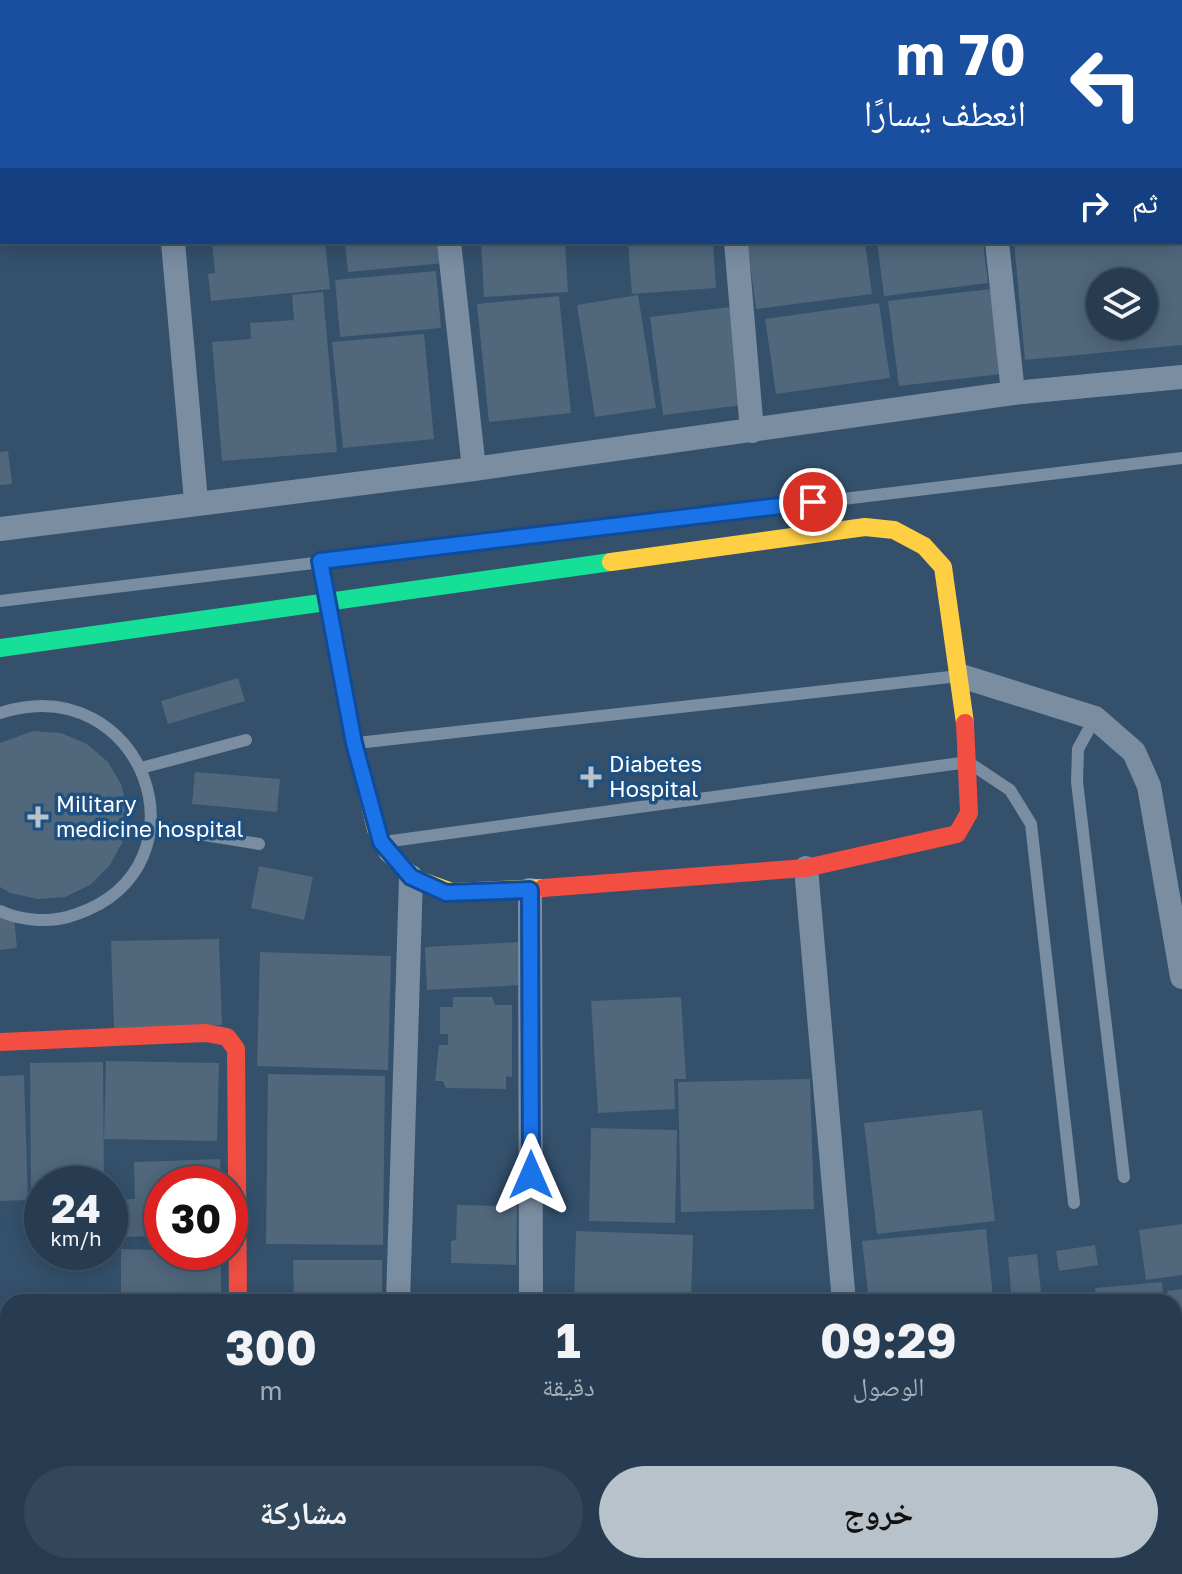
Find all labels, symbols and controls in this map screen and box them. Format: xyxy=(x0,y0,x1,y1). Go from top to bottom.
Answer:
text: 70 m xyxy=(896,20,1026,87)
icon: left xyxy=(1054,32,1158,136)
text: انعطف يسارًا xyxy=(864,91,1026,134)
icon: right xyxy=(1072,184,1116,228)
text: ثم xyxy=(1132,184,1158,220)
map controls xyxy=(1086,268,1158,340)
button: layers xyxy=(1086,268,1158,340)
pin xyxy=(779,468,847,536)
icon: arrive xyxy=(791,480,835,524)
place label: Diabetes Hospital xyxy=(609,750,702,802)
marker: Diabetes Hospital xyxy=(580,766,602,788)
place label: Military medicine hospital xyxy=(56,790,243,842)
marker: Military medicine hospital xyxy=(27,806,49,828)
position arrow xyxy=(489,1133,573,1217)
speed limit sign: 30 xyxy=(144,1166,248,1270)
text: 24 xyxy=(51,1184,101,1232)
text: km/h xyxy=(51,1226,101,1250)
text: 1 xyxy=(556,1311,581,1369)
text: 09:29 xyxy=(820,1311,957,1369)
text: 300 xyxy=(225,1318,317,1376)
text: دقيقة xyxy=(542,1371,595,1402)
text: الوصول xyxy=(852,1371,924,1402)
text: m xyxy=(260,1375,283,1406)
button: مشاركة xyxy=(24,1466,583,1558)
button: خروج xyxy=(599,1466,1158,1558)

